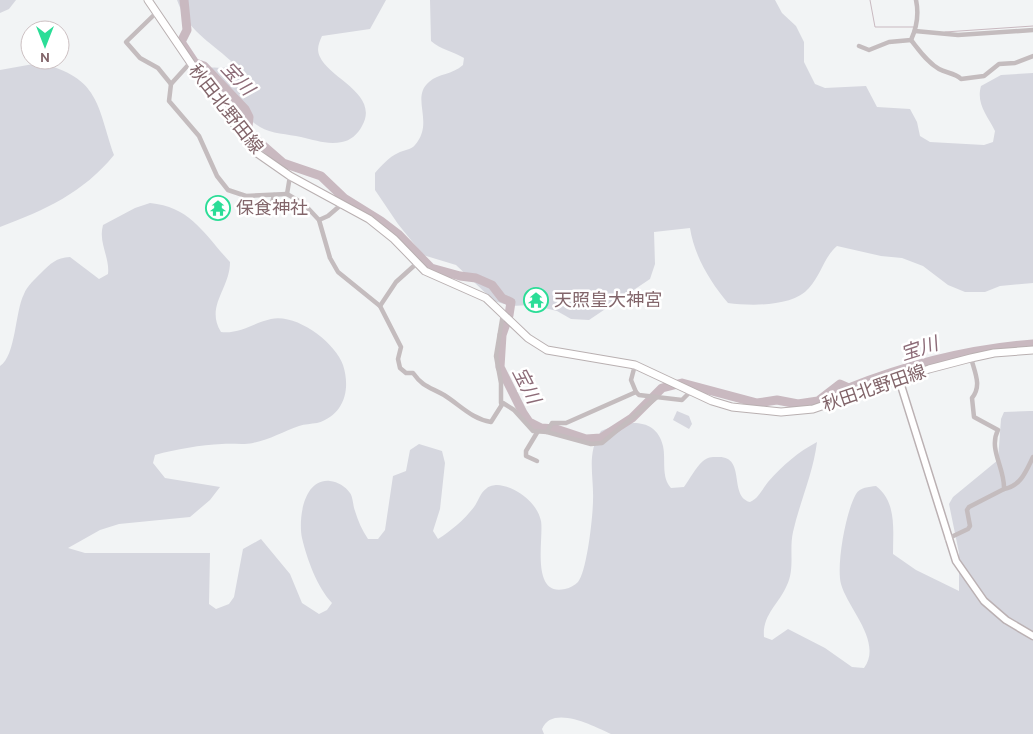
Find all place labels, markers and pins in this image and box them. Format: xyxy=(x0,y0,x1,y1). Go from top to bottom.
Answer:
temple icon: 保食神社 xyxy=(205,195,231,221)
place label: 保食神社 xyxy=(236,198,308,221)
temple icon: 天照皇大神宮 xyxy=(523,287,549,313)
place label: 天照皇大神宮 xyxy=(554,290,662,313)

